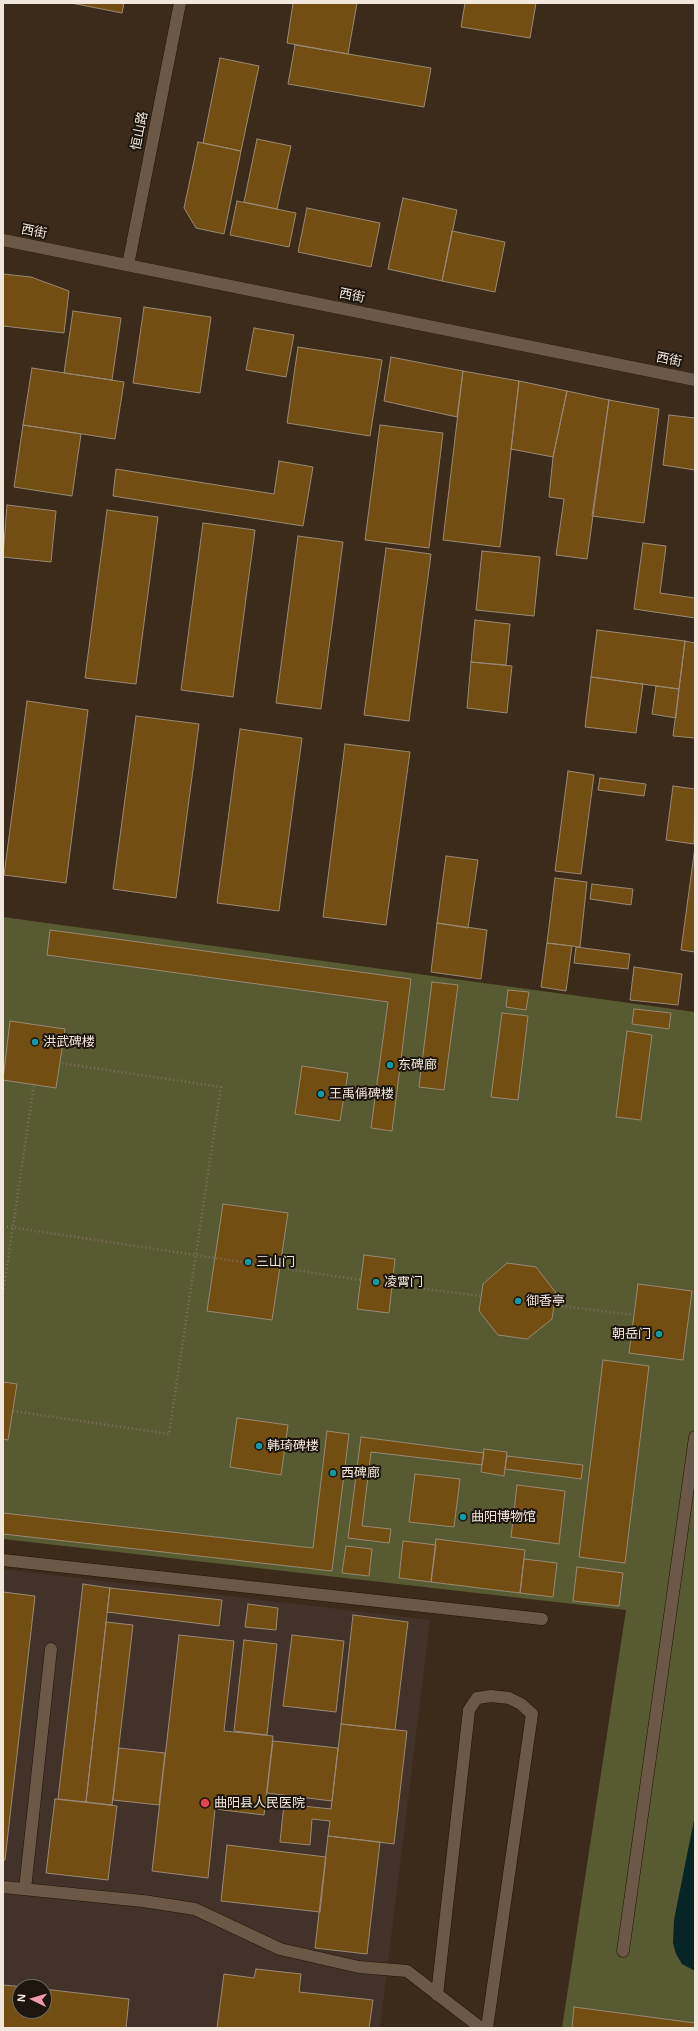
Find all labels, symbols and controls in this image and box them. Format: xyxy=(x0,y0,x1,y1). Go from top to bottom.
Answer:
street label: 恒山路 xyxy=(129,110,151,152)
street label: 西街 xyxy=(20,222,48,242)
street label: 西街 xyxy=(338,286,366,306)
street label: 西街 xyxy=(655,350,683,370)
place label: 洪武碑楼 xyxy=(43,1034,95,1050)
marker: 洪武碑楼 xyxy=(30,1037,40,1047)
place label: 东碑廊 xyxy=(398,1057,437,1073)
marker: 东碑廊 xyxy=(385,1060,395,1070)
place label: 王禹偁碑楼 xyxy=(329,1086,394,1102)
marker: 王禹偁碑楼 xyxy=(316,1089,326,1099)
place label: 三山门 xyxy=(256,1254,295,1270)
marker: 三山门 xyxy=(243,1257,253,1267)
place label: 凌霄门 xyxy=(384,1274,423,1290)
marker: 凌霄门 xyxy=(371,1277,381,1287)
place label: 御香亭 xyxy=(526,1293,565,1309)
marker: 御香亭 xyxy=(513,1296,523,1306)
place label: 朝岳门 xyxy=(612,1326,651,1342)
marker: 朝岳门 xyxy=(654,1329,664,1339)
place label: 韩琦碑楼 xyxy=(267,1438,319,1454)
marker: 韩琦碑楼 xyxy=(254,1441,264,1451)
place label: 西碑廊 xyxy=(341,1465,380,1481)
marker: 西碑廊 xyxy=(328,1468,338,1478)
place label: 曲阳博物馆 xyxy=(471,1509,536,1525)
marker: 曲阳博物馆 xyxy=(458,1512,468,1522)
place label: 曲阳县人民医院 xyxy=(214,1795,305,1811)
marker: 曲阳县人民医院 xyxy=(199,1797,211,1809)
north arrow xyxy=(12,1979,52,2019)
text: N xyxy=(15,1994,27,2003)

